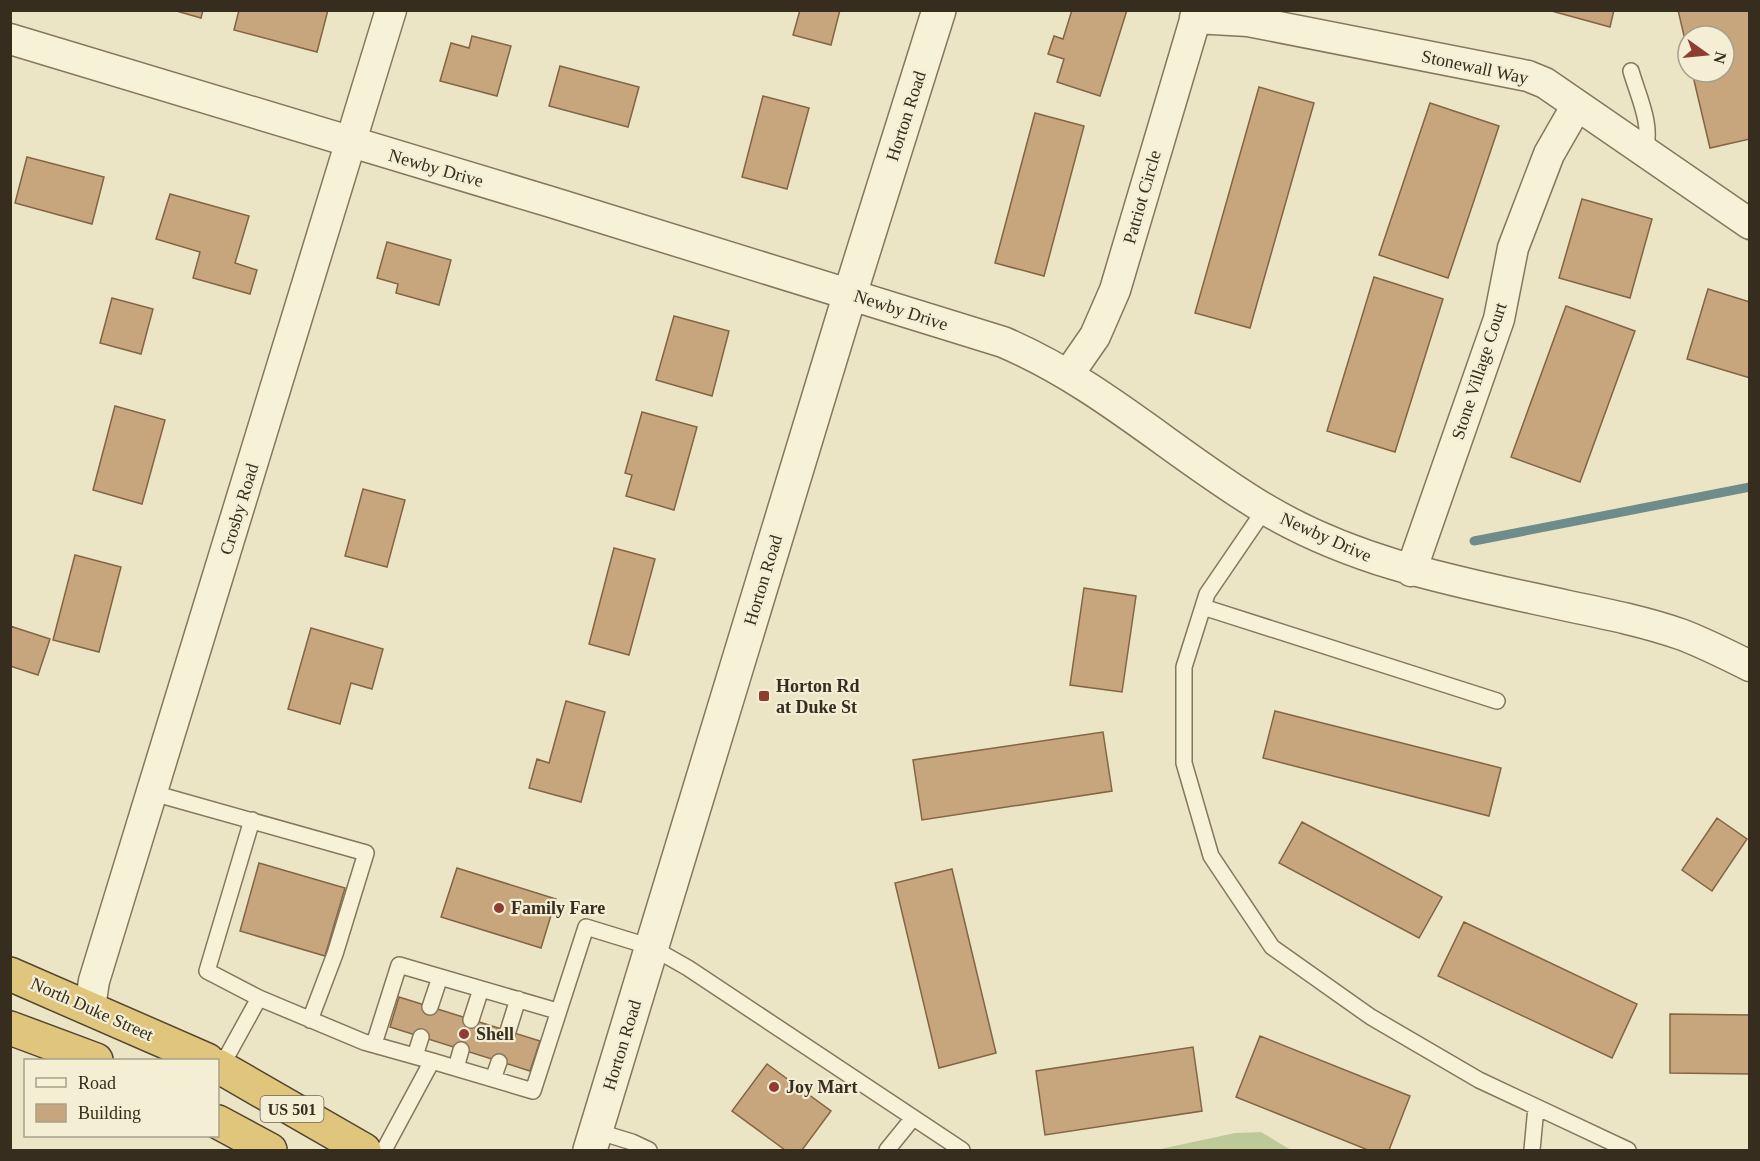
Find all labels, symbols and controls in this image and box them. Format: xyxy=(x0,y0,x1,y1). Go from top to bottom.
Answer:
north arrow xyxy=(1676,24,1736,84)
street label: Stonewall Way xyxy=(1420,46,1530,88)
text: N xyxy=(1710,50,1730,66)
street label: Horton Road xyxy=(882,68,930,164)
street label: Newby Drive xyxy=(386,145,486,191)
street label: Patriot Circle xyxy=(1119,148,1165,246)
street label: Newby Drive xyxy=(852,285,950,335)
street label: Stone Village Court xyxy=(1447,300,1511,442)
street label: Crosby Road xyxy=(216,461,262,557)
street label: Newby Drive xyxy=(1277,508,1375,566)
street label: Horton Road xyxy=(740,532,786,628)
place label: Horton Rd at Duke St xyxy=(776,676,860,717)
marker: Horton Rd at Duke St xyxy=(757,689,771,703)
place label: Family Fare xyxy=(511,898,605,918)
marker: Family Fare xyxy=(492,901,506,915)
street label: North Duke Street xyxy=(28,973,156,1045)
street label: Horton Road xyxy=(599,997,645,1093)
place label: Shell xyxy=(476,1024,514,1044)
marker: Shell xyxy=(457,1027,471,1041)
legend xyxy=(24,1059,219,1137)
text: Road xyxy=(78,1073,116,1093)
place label: Joy Mart xyxy=(786,1077,857,1097)
marker: Joy Mart xyxy=(767,1080,781,1094)
road number: US 501 xyxy=(260,1096,324,1122)
text: Building xyxy=(78,1103,141,1123)

